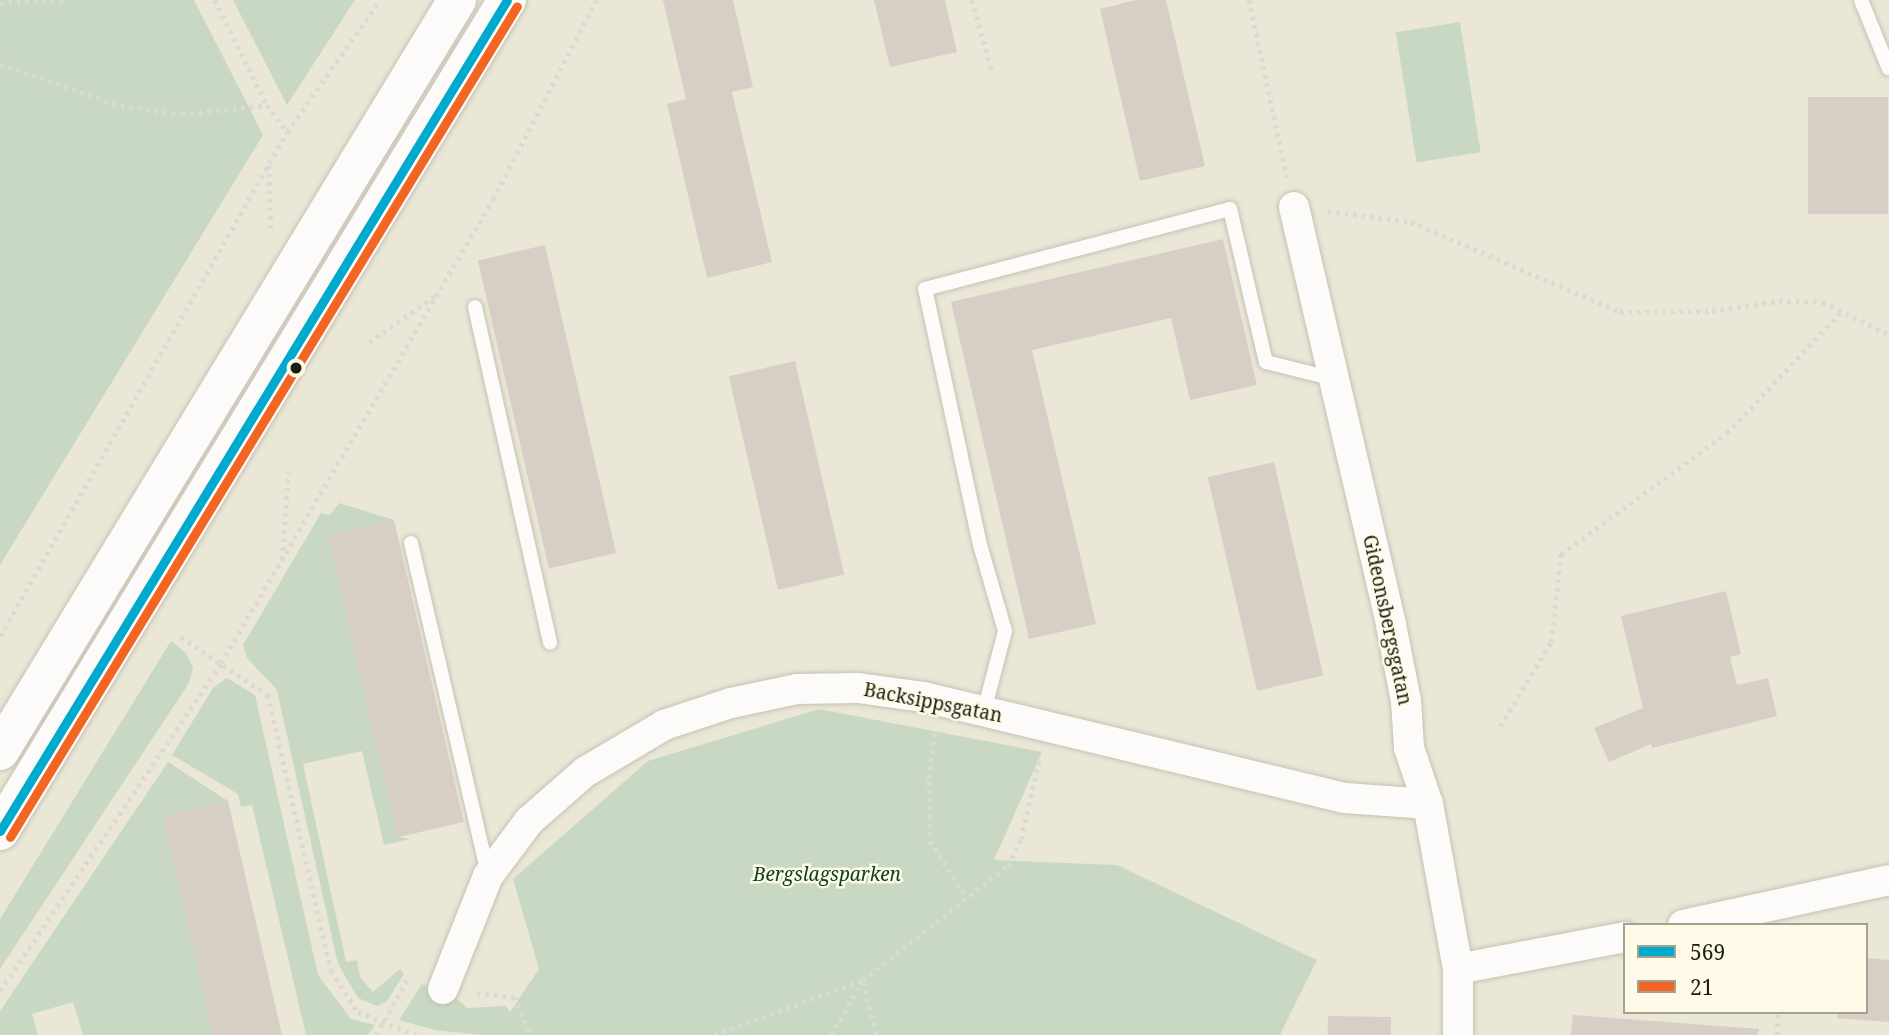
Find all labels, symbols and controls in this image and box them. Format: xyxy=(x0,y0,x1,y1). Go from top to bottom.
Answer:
unlabelled marker xyxy=(289,361,303,375)
street label: Gideonsbergsgatan xyxy=(1358,533,1416,707)
street label: Backsippsgatan xyxy=(862,678,1004,728)
park label: Bergslagsparken xyxy=(753,864,901,886)
legend xyxy=(1623,923,1868,1014)
text: 569 xyxy=(1690,938,1725,966)
text: 21 xyxy=(1690,973,1713,1001)

